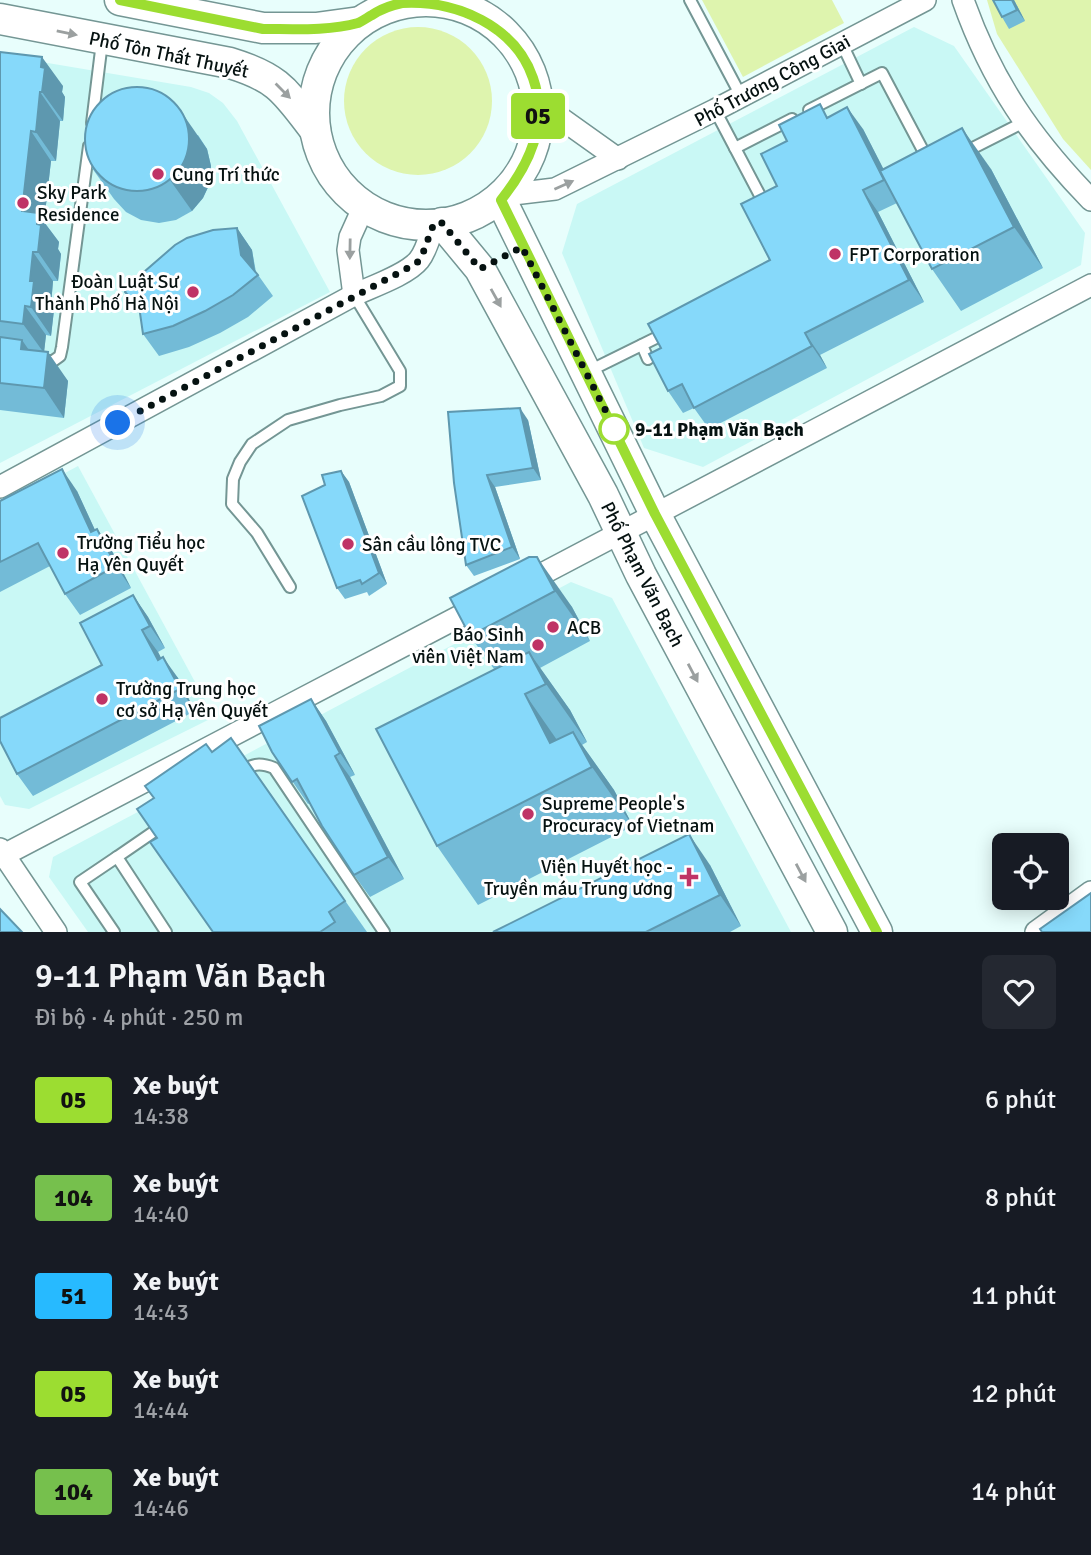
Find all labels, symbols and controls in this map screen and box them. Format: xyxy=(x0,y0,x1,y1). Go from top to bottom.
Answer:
street label: Phố Tôn Thất Thuyết xyxy=(87,26,251,84)
one-way arrow xyxy=(56,28,78,39)
street label: Phố Trương Công Giai xyxy=(690,30,855,132)
one-way arrow xyxy=(275,83,292,100)
line badge: 05 xyxy=(506,93,570,139)
text: 05 xyxy=(525,101,551,131)
place label: Cung Trí thức xyxy=(172,163,280,187)
marker: Cung Trí thức xyxy=(150,166,166,182)
one-way arrow xyxy=(554,179,574,191)
place label: Sky Park Residence xyxy=(37,181,119,227)
marker: Sky Park Residence xyxy=(15,195,31,211)
one-way arrow xyxy=(344,238,356,260)
place label: FPT Corporation xyxy=(849,243,980,267)
marker: FPT Corporation xyxy=(827,246,843,262)
place label: Đoàn Luật Sư Thành Phố Hà Nội xyxy=(35,270,179,316)
marker: Đoàn Luật Sư Thành Phố Hà Nội xyxy=(185,284,201,300)
one-way arrow xyxy=(490,289,502,308)
your location xyxy=(100,405,135,440)
marker: 9-11 Phạm Văn Bạch xyxy=(599,414,629,444)
place label: 9-11 Phạm Văn Bạch xyxy=(635,418,804,442)
street label: Phố Phạm Văn Bạch xyxy=(595,498,689,651)
place label: Trường Tiểu học Hạ Yên Quyết xyxy=(77,530,205,577)
place label: Sân cầu lông TVC xyxy=(362,533,501,557)
marker: Sân cầu lông TVC xyxy=(340,536,356,552)
marker: Trường Tiểu học Hạ Yên Quyết xyxy=(55,545,71,561)
place label: ACB xyxy=(567,616,601,640)
marker: ACB xyxy=(545,619,561,635)
place label: Báo Sinh viên Việt Nam xyxy=(412,623,524,669)
marker: Báo Sinh viên Việt Nam xyxy=(530,637,546,653)
one-way arrow xyxy=(687,663,699,683)
place label: Trường Trung học cơ sở Hạ Yên Quyết xyxy=(116,677,269,723)
marker: Trường Trung học cơ sở Hạ Yên Quyết xyxy=(94,691,110,707)
place label: Supreme People's Procuracy of Vietnam xyxy=(542,792,714,838)
marker: Supreme People's Procuracy of Vietnam xyxy=(520,806,536,822)
map controls xyxy=(992,833,1069,910)
button: locate xyxy=(992,833,1069,910)
place label: Viện Huyết học - Truyền máu Trung ương xyxy=(484,855,673,901)
one-way arrow xyxy=(794,864,806,884)
marker: Viện Huyết học - Truyền máu Trung ương xyxy=(679,867,699,887)
button: heart xyxy=(982,955,1056,1029)
text: 9-11 Phạm Văn Bạch xyxy=(35,956,326,997)
text: Đi bộ · 4 phút · 250 m xyxy=(35,1003,243,1032)
text: Xe buýt xyxy=(133,1070,219,1102)
text: 6 phút xyxy=(985,1084,1056,1116)
text: 05 xyxy=(61,1085,86,1115)
text: 14:38 xyxy=(133,1102,189,1131)
text: Xe buýt xyxy=(133,1168,219,1200)
text: 8 phút xyxy=(985,1182,1056,1214)
text: 104 xyxy=(54,1183,93,1213)
text: 14:40 xyxy=(133,1200,189,1229)
text: Xe buýt xyxy=(133,1266,219,1298)
text: 11 phút xyxy=(971,1280,1056,1312)
text: 51 xyxy=(61,1281,86,1311)
text: 14:43 xyxy=(133,1298,189,1327)
text: Xe buýt xyxy=(133,1364,219,1396)
text: 12 phút xyxy=(971,1378,1056,1410)
text: 05 xyxy=(61,1379,86,1409)
text: 14:44 xyxy=(133,1396,189,1425)
text: Xe buýt xyxy=(133,1462,219,1494)
text: 14 phút xyxy=(971,1476,1056,1508)
text: 104 xyxy=(54,1477,93,1507)
text: 14:46 xyxy=(133,1494,189,1523)

